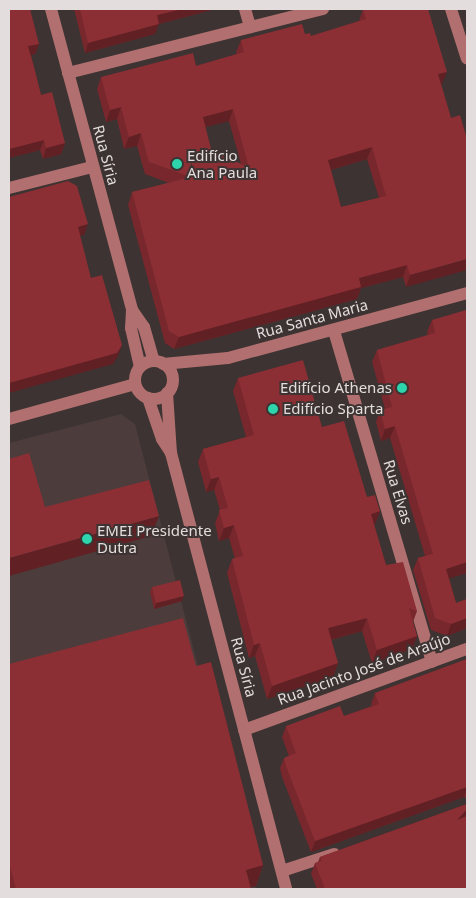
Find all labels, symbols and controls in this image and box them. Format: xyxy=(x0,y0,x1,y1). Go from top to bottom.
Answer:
street label: Rua Síria xyxy=(89,123,123,187)
place label: Edifício Ana Paula xyxy=(187,146,257,181)
marker: Edifício Ana Paula xyxy=(171,158,183,170)
street label: Rua Santa Maria xyxy=(254,295,370,343)
place label: Edifício Athenas xyxy=(280,379,392,397)
marker: Edifício Athenas xyxy=(396,382,408,394)
place label: Edifício Sparta xyxy=(283,400,383,418)
marker: Edifício Sparta xyxy=(267,403,279,415)
street label: Rua Elvas xyxy=(380,458,416,526)
place label: EMEI Presidente Dutra xyxy=(97,521,212,556)
marker: EMEI Presidente Dutra xyxy=(81,533,93,545)
street label: Rua Jacinto José de Araújo xyxy=(275,629,453,709)
street label: Rua Síria xyxy=(227,635,261,699)

